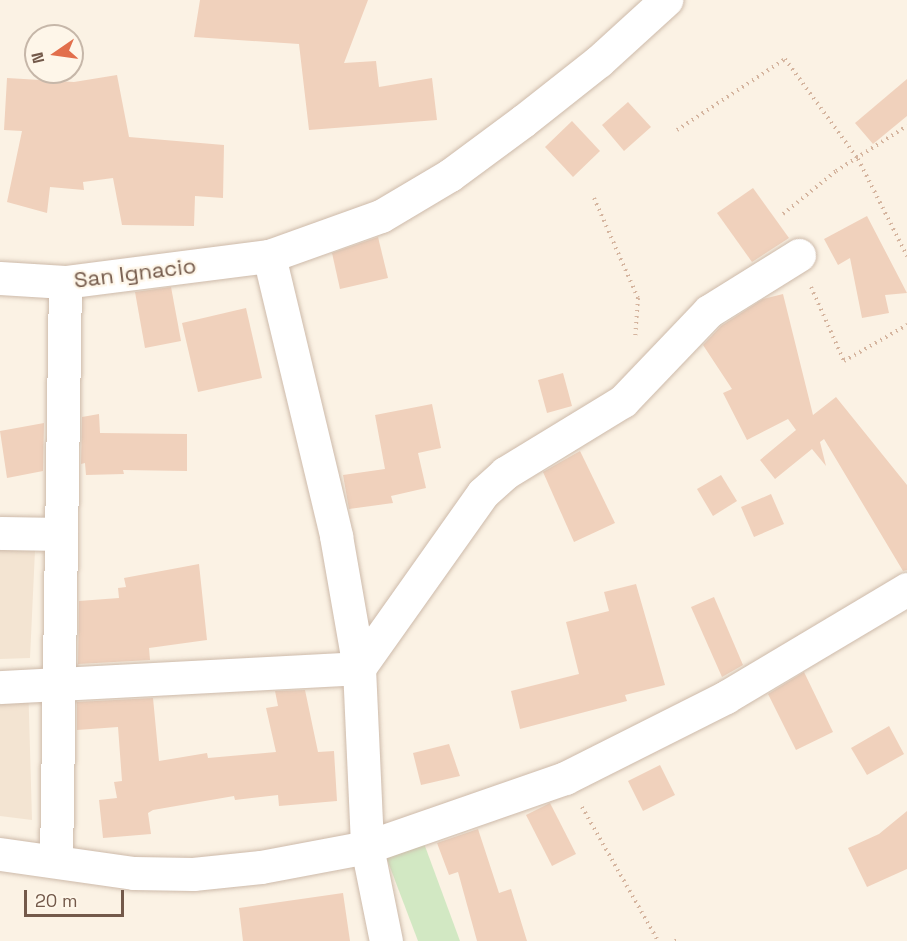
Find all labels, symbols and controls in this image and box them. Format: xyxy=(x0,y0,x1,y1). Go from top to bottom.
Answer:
north arrow xyxy=(24,24,84,84)
text: N xyxy=(26,50,49,65)
street label: San Ignacio xyxy=(72,252,198,294)
scale bar xyxy=(27,878,128,916)
text: 20 m xyxy=(35,889,78,912)

